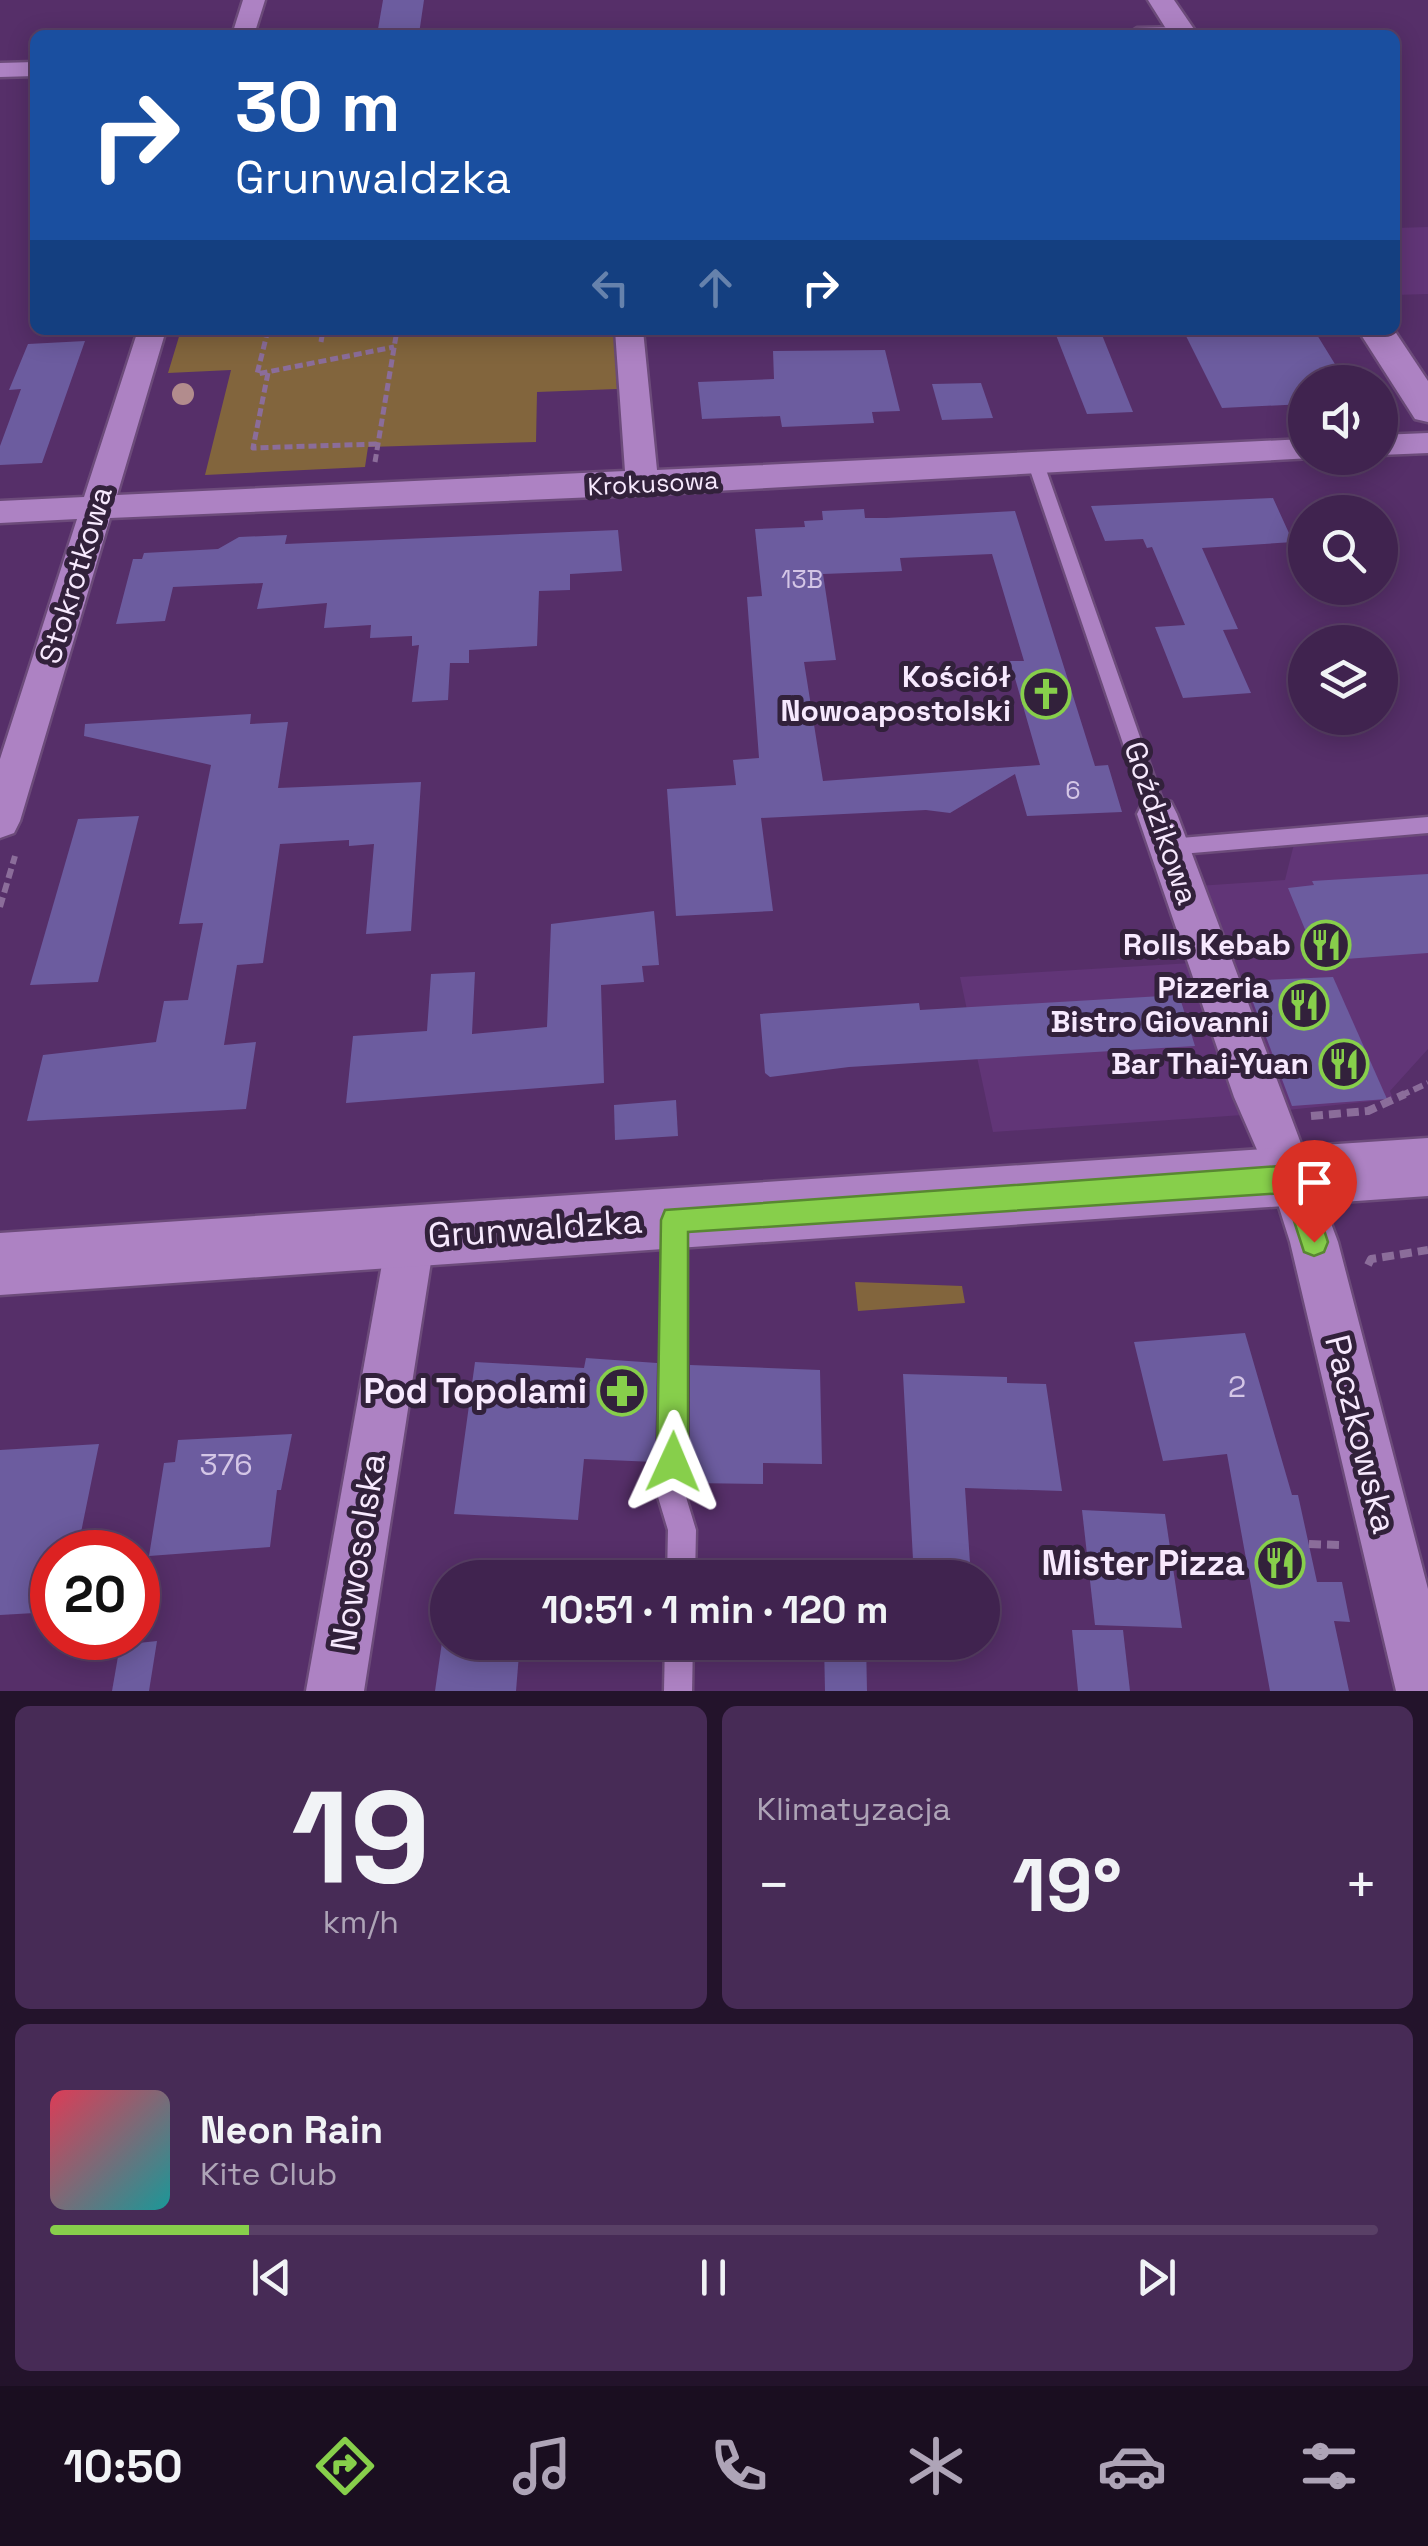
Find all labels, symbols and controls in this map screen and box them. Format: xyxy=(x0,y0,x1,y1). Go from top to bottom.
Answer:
text: 30 m xyxy=(235,62,400,151)
icon: right xyxy=(70,70,200,200)
text: Grunwaldzka xyxy=(235,149,511,206)
icon: left xyxy=(583,260,638,315)
icon: ahead xyxy=(688,260,743,315)
icon: right xyxy=(793,260,848,315)
map controls xyxy=(1288,365,1398,735)
button: sound xyxy=(1288,365,1398,475)
street label: Krokusowa xyxy=(587,464,719,502)
street label: Stokrotkowa xyxy=(30,481,121,668)
button: search xyxy=(1288,495,1398,605)
house number: 13B xyxy=(781,563,823,595)
button: layers xyxy=(1288,625,1398,735)
place label: Kościół Nowoapostolski xyxy=(780,657,1011,730)
church icon: Kościół Nowoapostolski xyxy=(1020,668,1072,720)
street label: Goździkowa xyxy=(1115,736,1208,909)
house number: 6 xyxy=(1065,774,1081,806)
restaurant icon: Rolls Kebab xyxy=(1300,919,1352,971)
place label: Rolls Kebab xyxy=(1123,925,1291,964)
place label: Pizzeria Bistro Giovanni xyxy=(1051,968,1269,1041)
restaurant icon: Pizzeria Bistro Giovanni xyxy=(1278,979,1330,1031)
restaurant icon: Bar Thai-Yuan xyxy=(1318,1038,1370,1090)
place label: Bar Thai-Yuan xyxy=(1111,1044,1309,1083)
pin xyxy=(1272,1140,1357,1243)
icon: arrive xyxy=(1287,1155,1342,1210)
street label: Grunwaldzka xyxy=(426,1199,644,1257)
street label: Paczkowska xyxy=(1315,1330,1407,1538)
pharmacy icon: Pod Topolami xyxy=(596,1365,648,1417)
house number: 2 xyxy=(1228,1367,1246,1406)
place label: Pod Topolami xyxy=(363,1369,587,1413)
position arrow xyxy=(621,1410,725,1514)
house number: 376 xyxy=(199,1445,253,1484)
street label: Nowosolska xyxy=(321,1450,395,1654)
speed limit sign: 20 xyxy=(30,1530,160,1660)
restaurant icon: Mister Pizza xyxy=(1254,1537,1306,1589)
place label: Mister Pizza xyxy=(1042,1541,1245,1585)
text: 10:51 · 1 min · 120 m xyxy=(542,1586,888,1634)
text: 19 xyxy=(291,1754,430,1920)
text: Klimatyzacja xyxy=(757,1789,951,1829)
text: 19° xyxy=(1012,1837,1122,1933)
text: − xyxy=(757,1850,791,1920)
text: + xyxy=(1344,1850,1378,1920)
text: km/h xyxy=(323,1902,399,1942)
text: Neon Rain xyxy=(200,2106,383,2154)
text: Kite Club xyxy=(200,2154,337,2194)
icon: previous xyxy=(244,2250,299,2305)
icon: pause xyxy=(686,2250,741,2305)
icon: next xyxy=(1129,2250,1184,2305)
icon: directions xyxy=(310,2431,380,2501)
icon: music xyxy=(507,2431,577,2501)
icon: phone xyxy=(704,2431,774,2501)
icon: climate xyxy=(901,2431,971,2501)
icon: car xyxy=(1097,2431,1167,2501)
icon: filters xyxy=(1294,2431,1364,2501)
text: 10:50 xyxy=(63,2438,183,2495)

